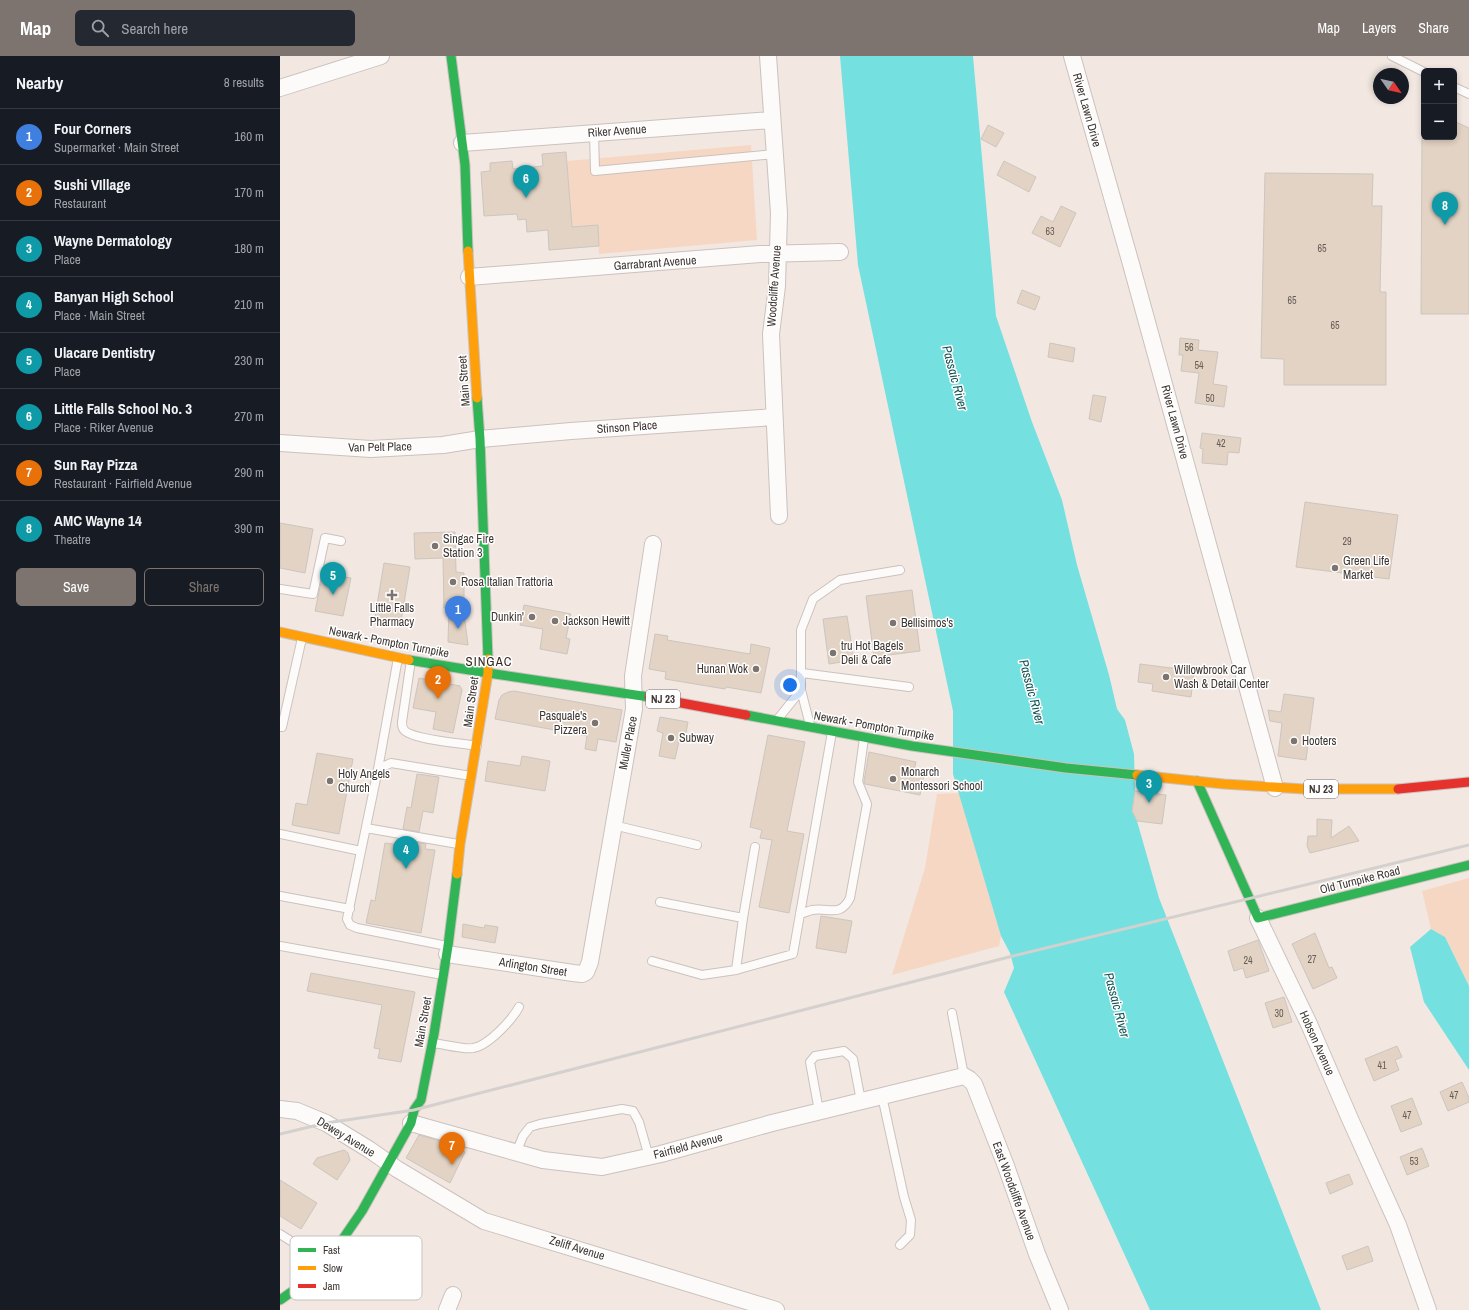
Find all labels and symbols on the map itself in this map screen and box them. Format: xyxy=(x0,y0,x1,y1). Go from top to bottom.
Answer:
north arrow xyxy=(1373,68,1409,104)
street label: River Lawn Drive xyxy=(1069,71,1105,149)
street label: Riker Avenue xyxy=(587,121,647,141)
pin: 6 xyxy=(513,165,539,198)
pin: 8 xyxy=(1432,192,1458,225)
house number: 63 xyxy=(1045,225,1055,238)
house number: 65 xyxy=(1317,242,1327,255)
street label: Woodcliffe Avenue xyxy=(763,245,785,327)
street label: Garrabrant Avenue xyxy=(613,252,697,274)
house number: 65 xyxy=(1287,294,1297,307)
house number: 65 xyxy=(1330,319,1340,332)
house number: 56 xyxy=(1184,341,1194,354)
water label: Passaic River xyxy=(938,344,972,413)
street label: Main Street xyxy=(454,355,474,407)
house number: 54 xyxy=(1194,359,1204,372)
street label: River Lawn Drive xyxy=(1157,383,1193,461)
house number: 50 xyxy=(1205,392,1215,405)
street label: Stinson Place xyxy=(596,417,658,437)
house number: 42 xyxy=(1216,437,1226,450)
street label: Van Pelt Place xyxy=(348,438,412,456)
place label: Singac Fire Station 3 xyxy=(443,531,494,561)
house number: 29 xyxy=(1342,535,1352,548)
marker: Singac Fire Station 3 xyxy=(430,541,440,551)
place label: Green Life Market xyxy=(1343,553,1390,583)
pin: 5 xyxy=(320,562,346,595)
marker: Green Life Market xyxy=(1330,563,1340,573)
place label: Rosa Italian Trattoria xyxy=(461,574,553,590)
marker: Rosa Italian Trattoria xyxy=(448,577,458,587)
marker: Little Falls Pharmacy xyxy=(387,590,397,600)
pin: 1 xyxy=(445,596,471,629)
place label: Little Falls Pharmacy xyxy=(370,600,414,630)
place label: Dunkin' xyxy=(491,609,524,625)
marker: Dunkin' xyxy=(527,612,537,622)
place label: Jackson Hewitt xyxy=(563,613,630,629)
place label: Bellisimos's xyxy=(901,615,953,631)
marker: Jackson Hewitt xyxy=(550,616,560,626)
marker: Bellisimos's xyxy=(888,618,898,628)
street label: Newark - Pompton Turnpike xyxy=(328,623,450,661)
place label: tru Hot Bagels Deli & Cafe xyxy=(841,638,903,668)
marker: tru Hot Bagels Deli & Cafe xyxy=(828,648,838,658)
district label: SINGAC xyxy=(466,653,512,670)
water label: Passaic River xyxy=(1015,658,1049,727)
place label: Hunan Wok xyxy=(697,661,748,677)
place label: Willowbrook Car Wash & Detail Center xyxy=(1174,662,1270,692)
marker: Hunan Wok xyxy=(751,664,761,674)
pin: 2 xyxy=(425,666,451,699)
marker: Willowbrook Car Wash & Detail Center xyxy=(1161,672,1171,682)
street label: Main Street xyxy=(460,675,482,728)
your location xyxy=(780,675,800,695)
road number: NJ 23 xyxy=(646,690,680,708)
place label: Pasquale's Pizzera xyxy=(539,708,588,738)
street label: Newark - Pompton Turnpike xyxy=(813,708,935,744)
street label: Muller Place xyxy=(615,715,641,771)
marker: Pasquale's Pizzera xyxy=(590,718,600,728)
place label: Subway xyxy=(679,730,714,746)
marker: Subway xyxy=(666,733,676,743)
place label: Hooters xyxy=(1302,733,1337,749)
marker: Hooters xyxy=(1289,736,1299,746)
place label: Monarch Montessori School xyxy=(901,764,983,794)
place label: Holy Angels Church xyxy=(338,766,390,796)
pin: 3 xyxy=(1136,770,1162,803)
marker: Monarch Montessori School xyxy=(888,774,898,784)
marker: Holy Angels Church xyxy=(325,776,335,786)
road number: NJ 23 xyxy=(1304,780,1338,798)
pin: 4 xyxy=(393,836,419,869)
street label: Old Turnpike Road xyxy=(1318,862,1402,898)
house number: 27 xyxy=(1307,953,1317,966)
street label: Arlington Street xyxy=(497,954,568,980)
house number: 24 xyxy=(1243,954,1253,967)
water label: Passaic River xyxy=(1100,971,1134,1040)
street label: Main Street xyxy=(411,995,435,1048)
house number: 30 xyxy=(1274,1007,1284,1020)
street label: Hobson Avenue xyxy=(1296,1008,1338,1078)
house number: 41 xyxy=(1377,1059,1387,1072)
house number: 47 xyxy=(1449,1089,1459,1102)
house number: 47 xyxy=(1402,1109,1412,1122)
street label: Dewey Avenue xyxy=(314,1113,378,1161)
street label: Fairfield Avenue xyxy=(652,1129,724,1163)
pin: 7 xyxy=(439,1132,465,1165)
street label: East Woodcliffe Avenue xyxy=(989,1139,1039,1243)
house number: 53 xyxy=(1409,1155,1419,1168)
street label: Zeliff Avenue xyxy=(547,1232,607,1264)
legend xyxy=(290,1236,422,1300)
text: Fast xyxy=(323,1243,341,1257)
text: Slow xyxy=(323,1261,343,1275)
text: Jam xyxy=(323,1279,340,1293)

